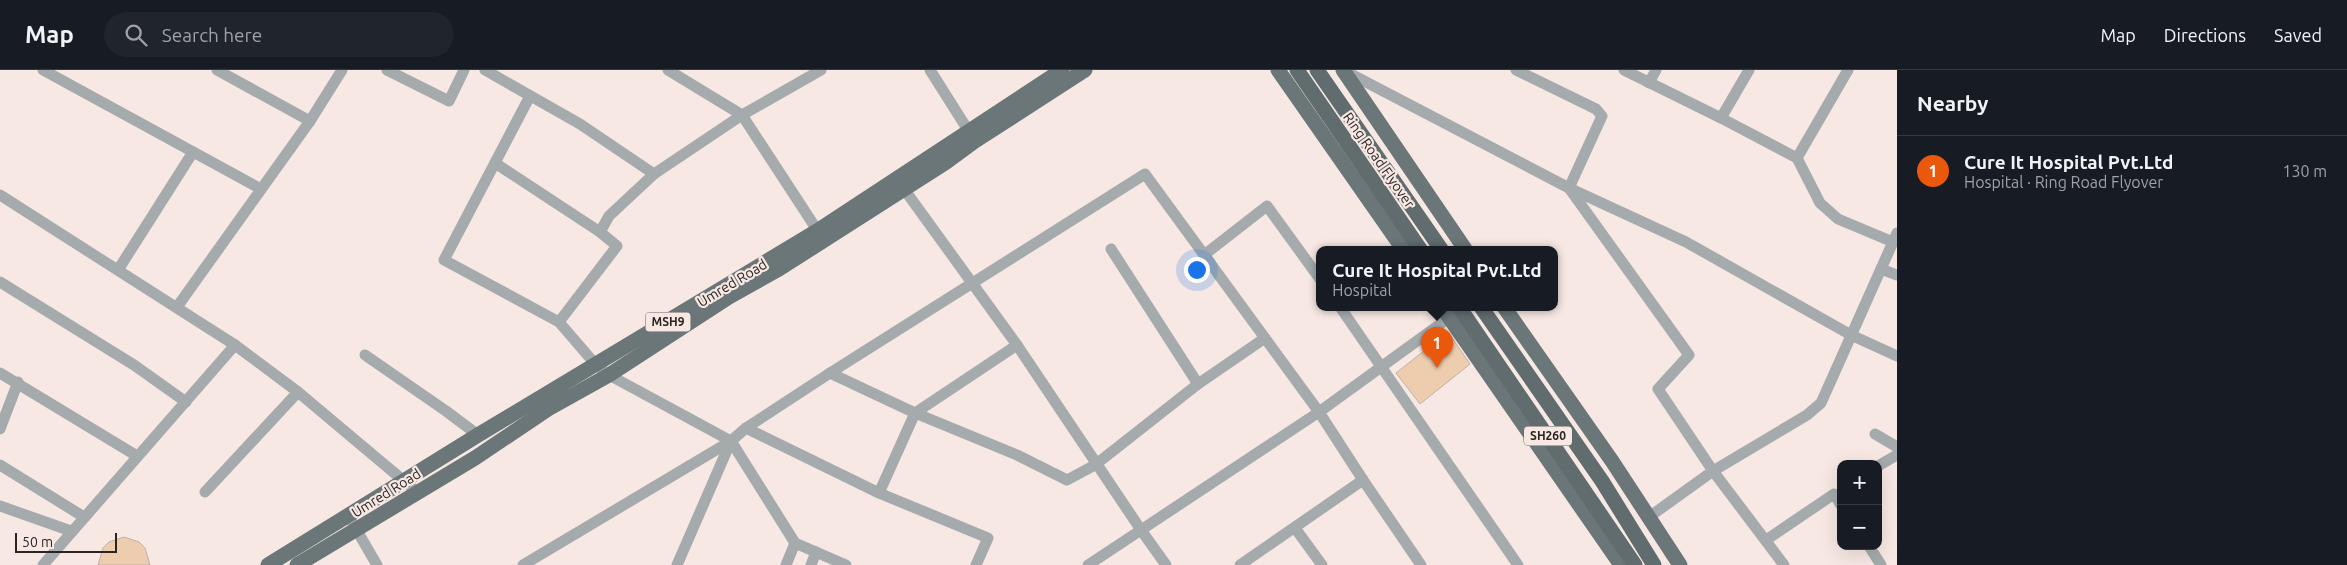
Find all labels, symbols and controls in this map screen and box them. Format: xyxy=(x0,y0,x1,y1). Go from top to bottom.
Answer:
search box xyxy=(104,12,454,57)
text: Map xyxy=(25,21,74,48)
icon: search xyxy=(122,21,150,49)
text: Search here xyxy=(162,24,262,46)
text: Map xyxy=(2100,25,2136,45)
text: Directions xyxy=(2164,25,2246,45)
text: Saved xyxy=(2274,25,2322,45)
text: Nearby xyxy=(1917,91,1988,115)
street label: Ring Road Flyover xyxy=(1340,109,1418,211)
text: Cure It Hospital Pvt.Ltd xyxy=(1964,151,2173,173)
text: 1 xyxy=(1928,162,1938,180)
text: 130 m xyxy=(2282,162,2327,180)
text: Hospital · Ring Road Flyover xyxy=(1964,173,2163,191)
popup xyxy=(1316,246,1558,311)
street label: Umred Road xyxy=(694,256,770,310)
your location xyxy=(1184,257,1210,283)
text: Cure It Hospital Pvt.Ltd xyxy=(1332,259,1542,281)
text: Hospital xyxy=(1332,281,1392,299)
road number: MSH9 xyxy=(646,312,690,332)
pin: 1 xyxy=(1421,327,1453,368)
road number: SH260 xyxy=(1524,426,1572,446)
map controls xyxy=(1837,460,1882,550)
button: + xyxy=(1837,460,1882,505)
street label: Umred Road xyxy=(349,465,423,521)
button: − xyxy=(1837,505,1882,550)
scale bar xyxy=(15,530,118,553)
text: 50 m xyxy=(22,534,53,550)

